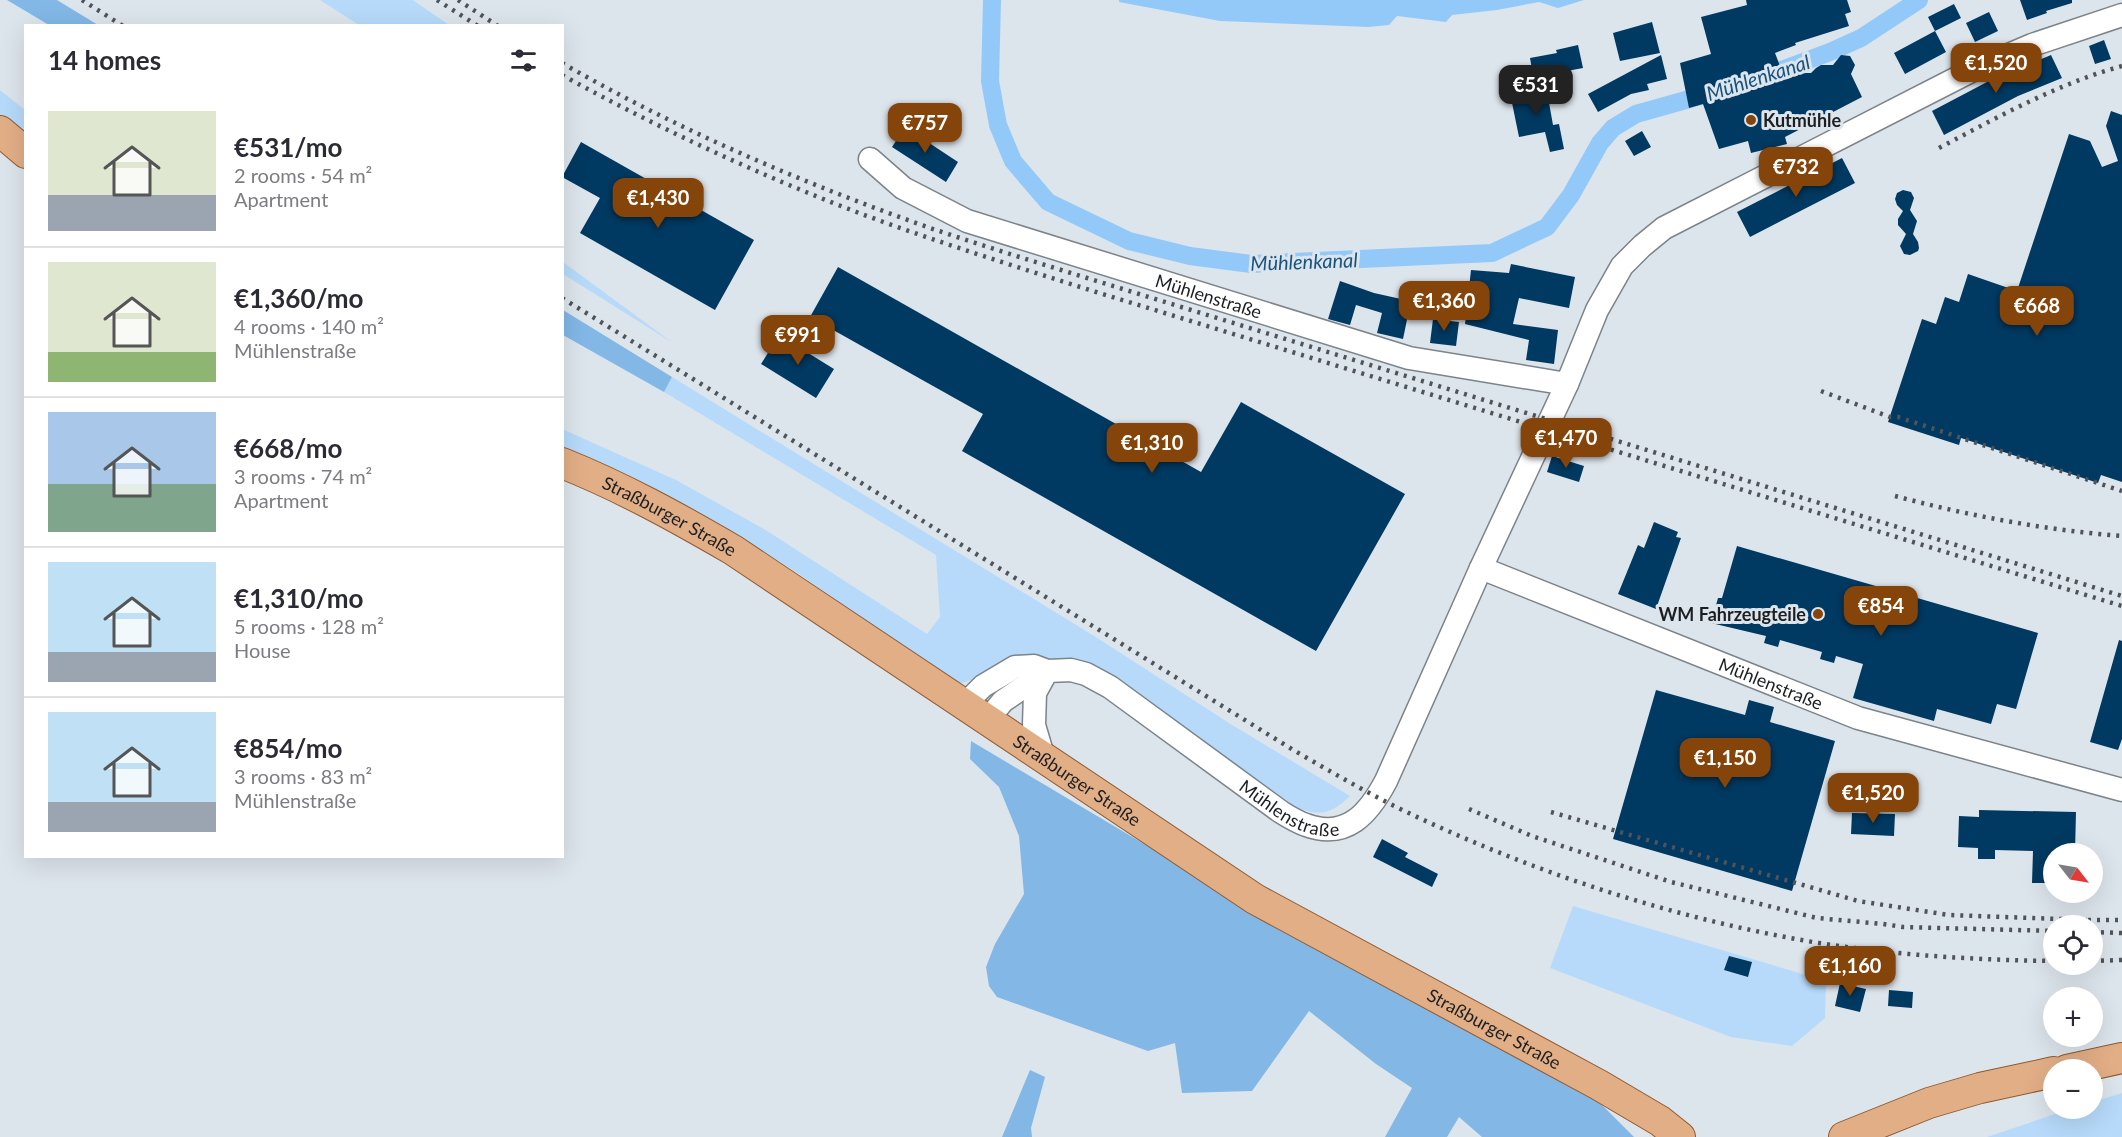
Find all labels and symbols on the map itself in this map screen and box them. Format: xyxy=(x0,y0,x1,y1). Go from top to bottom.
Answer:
pin: €1,520 xyxy=(1947,43,2045,94)
water label: Mühlenkanal xyxy=(1703,49,1813,105)
pin: €531 xyxy=(1500,65,1572,116)
pin: €757 xyxy=(889,103,961,154)
place label: Kutmühle xyxy=(1763,109,1842,131)
marker: Kutmühle xyxy=(1744,113,1758,127)
pin: €732 xyxy=(1760,147,1832,198)
pin: €1,430 xyxy=(609,178,707,229)
water label: Mühlenkanal xyxy=(1250,247,1359,275)
street label: Mühlenstraße xyxy=(1153,269,1265,323)
pin: €1,360 xyxy=(1395,281,1493,332)
pin: €668 xyxy=(2001,286,2073,337)
pin: €991 xyxy=(762,315,834,366)
pin: €1,470 xyxy=(1517,418,1615,469)
pin: €1,310 xyxy=(1103,423,1201,474)
street label: Straßburger Straße xyxy=(599,471,741,561)
pin: €854 xyxy=(1845,586,1917,637)
place label: WM Fahrzeugteile xyxy=(1658,603,1806,625)
marker: WM Fahrzeugteile xyxy=(1811,607,1825,621)
street label: Mühlenstraße xyxy=(1716,653,1826,714)
street label: Straßburger Straße xyxy=(1009,730,1145,831)
pin: €1,150 xyxy=(1676,738,1774,789)
pin: €1,520 xyxy=(1824,773,1922,824)
street label: Mühlenstraße xyxy=(1236,775,1340,840)
north arrow xyxy=(2043,843,2103,903)
pin: €1,160 xyxy=(1801,946,1899,997)
street label: Straßburger Straße xyxy=(1424,983,1565,1073)

